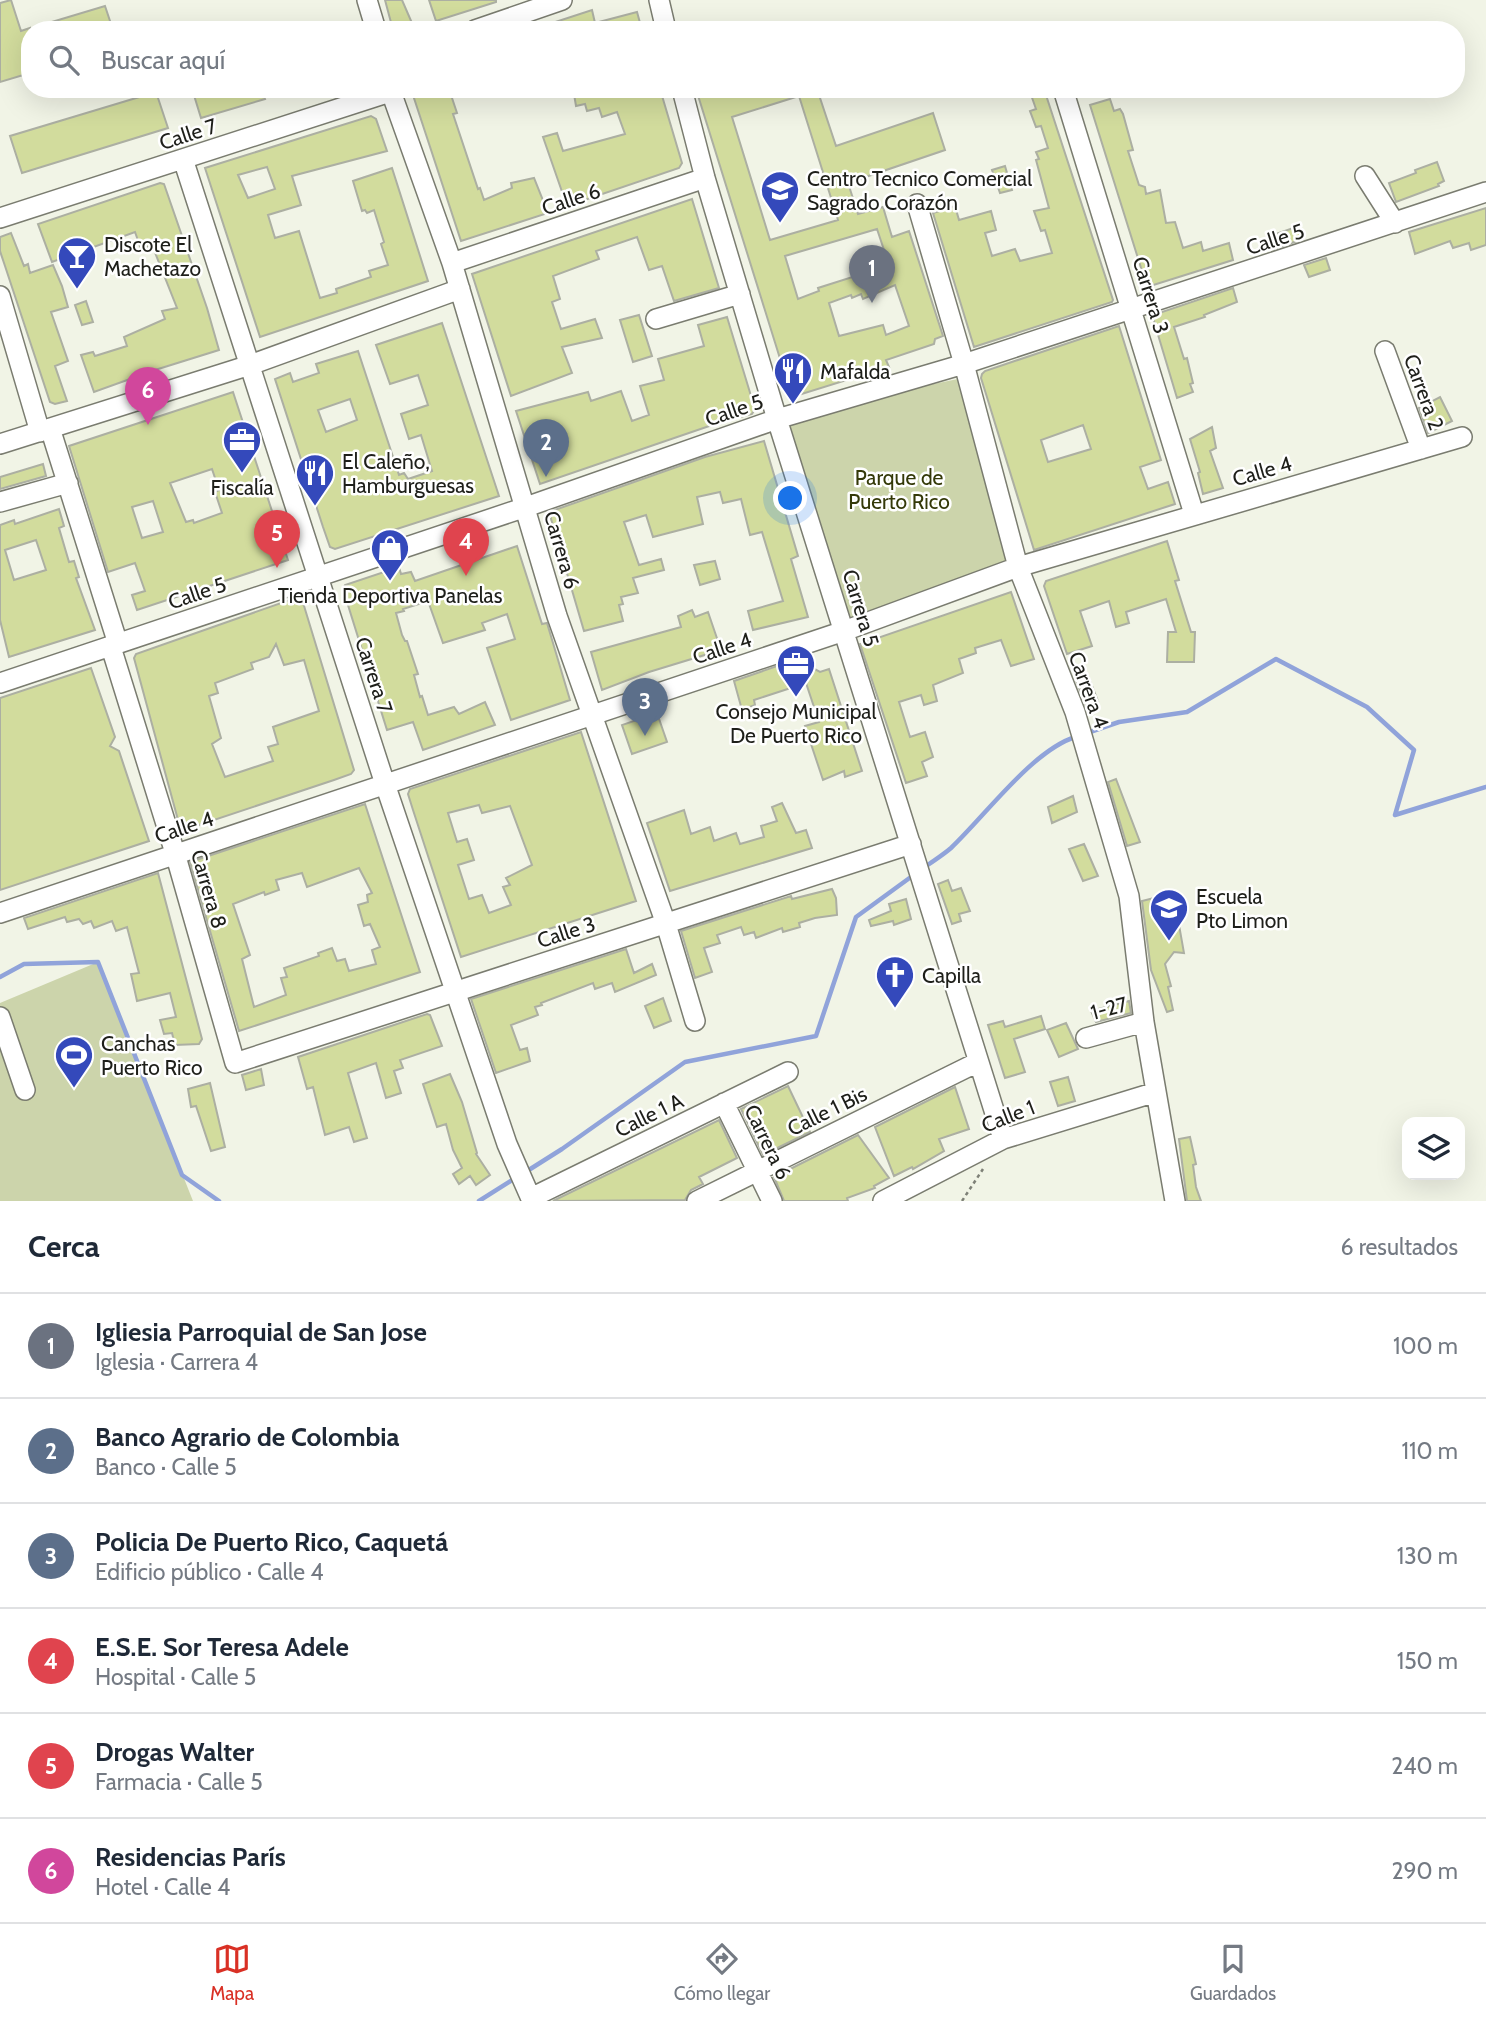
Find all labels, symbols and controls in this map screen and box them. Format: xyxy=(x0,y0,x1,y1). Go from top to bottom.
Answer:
search box xyxy=(21,21,1465,98)
icon: search xyxy=(45,41,83,79)
text: Buscar aquí xyxy=(101,44,225,76)
street label: Calle 7 xyxy=(156,113,220,155)
place label: Centro Tecnico Comercial Sagrado Corazón xyxy=(807,166,1032,215)
school or university icon: Centro Tecnico Comercial Sagrado Corazón xyxy=(759,169,801,224)
street label: Calle 6 xyxy=(538,178,604,220)
street label: Calle 5 xyxy=(1243,218,1307,260)
place label: Discote El Machetazo xyxy=(104,232,201,281)
bar icon: Discote El Machetazo xyxy=(56,235,98,290)
pin: 1 xyxy=(849,245,895,303)
street label: Carrera 3 xyxy=(1127,253,1175,337)
restaurant icon: Mafalda xyxy=(772,350,814,405)
street label: Carrera 2 xyxy=(1399,351,1449,433)
place label: Mafalda xyxy=(820,359,890,384)
pin: 6 xyxy=(125,367,171,425)
street label: Calle 5 xyxy=(702,388,766,432)
office icon: Fiscalía xyxy=(221,419,263,474)
pin: 2 xyxy=(523,419,569,477)
place label: El Caleño, Hamburguesas xyxy=(342,449,474,498)
street label: Calle 4 xyxy=(1229,451,1295,491)
restaurant icon: El Caleño, Hamburguesas xyxy=(294,452,336,507)
park label: Parque de Puerto Rico xyxy=(848,465,950,514)
place label: Fiscalía xyxy=(210,475,274,500)
your location xyxy=(773,481,807,515)
street label: Carrera 6 xyxy=(539,508,585,592)
pin: 5 xyxy=(254,510,300,568)
pin: 4 xyxy=(443,518,489,576)
shop icon: Tienda Deportiva Panelas xyxy=(369,527,411,582)
street label: Carrera 5 xyxy=(837,566,885,650)
street label: Calle 5 xyxy=(165,571,229,615)
place label: Tienda Deportiva Panelas xyxy=(278,583,503,608)
street label: Calle 4 xyxy=(689,627,755,669)
street label: Carrera 7 xyxy=(350,634,398,717)
office icon: Consejo Municipal De Puerto Rico xyxy=(775,643,817,698)
street label: Carrera 4 xyxy=(1064,648,1114,732)
pin: 3 xyxy=(622,678,668,736)
place label: Consejo Municipal De Puerto Rico xyxy=(716,699,876,748)
street label: Calle 4 xyxy=(151,806,217,848)
street label: Carrera 8 xyxy=(186,847,232,931)
place label: Escuela Pto Limon xyxy=(1196,884,1288,933)
school or university icon: Escuela Pto Limon xyxy=(1148,887,1190,942)
street label: Calle 3 xyxy=(534,911,598,953)
church icon: Capilla xyxy=(874,954,916,1009)
place label: Capilla xyxy=(922,963,981,988)
street label: 1-27 xyxy=(1088,991,1131,1025)
place label: Canchas Puerto Rico xyxy=(101,1031,202,1080)
sports icon: Canchas Puerto Rico xyxy=(53,1034,95,1089)
street label: Calle 1 Bis xyxy=(783,1081,871,1141)
street label: Calle 1 A xyxy=(611,1088,687,1142)
street label: Calle 1 xyxy=(978,1094,1038,1138)
street label: Carrera 6 xyxy=(739,1101,797,1183)
map controls xyxy=(1402,1117,1465,1180)
button: layers xyxy=(1402,1117,1465,1180)
text: Cerca xyxy=(28,1228,100,1265)
text: 6 resultados xyxy=(1340,1233,1458,1261)
text: Igliesia Parroquial de San Jose xyxy=(95,1316,427,1348)
text: 1 xyxy=(47,1332,55,1360)
text: 100 m xyxy=(1393,1332,1458,1360)
text: Iglesia · Carrera 4 xyxy=(95,1348,258,1376)
text: Banco Agrario de Colombia xyxy=(95,1421,400,1453)
text: 2 xyxy=(45,1437,57,1465)
text: 110 m xyxy=(1402,1437,1458,1465)
text: Banco · Calle 5 xyxy=(95,1453,237,1481)
text: Policia De Puerto Rico, Caquetá xyxy=(95,1526,448,1558)
text: 3 xyxy=(45,1542,57,1570)
text: 130 m xyxy=(1397,1542,1458,1570)
text: Edificio público · Calle 4 xyxy=(95,1558,324,1586)
text: E.S.E. Sor Teresa Adele xyxy=(95,1631,349,1663)
text: 4 xyxy=(44,1647,58,1675)
text: 150 m xyxy=(1397,1647,1458,1675)
text: Hospital · Calle 5 xyxy=(95,1663,256,1691)
text: Drogas Walter xyxy=(95,1736,254,1768)
text: 5 xyxy=(45,1752,57,1780)
text: 240 m xyxy=(1391,1752,1458,1780)
text: Farmacia · Calle 5 xyxy=(95,1768,263,1796)
text: Residencias París xyxy=(95,1841,286,1873)
text: 6 xyxy=(45,1857,57,1885)
text: 290 m xyxy=(1391,1857,1458,1885)
text: Hotel · Calle 4 xyxy=(95,1873,230,1901)
tab: Mapa xyxy=(210,1940,254,2005)
tab: Cómo llegar xyxy=(674,1940,770,2005)
tab: Guardados xyxy=(1190,1940,1276,2005)

